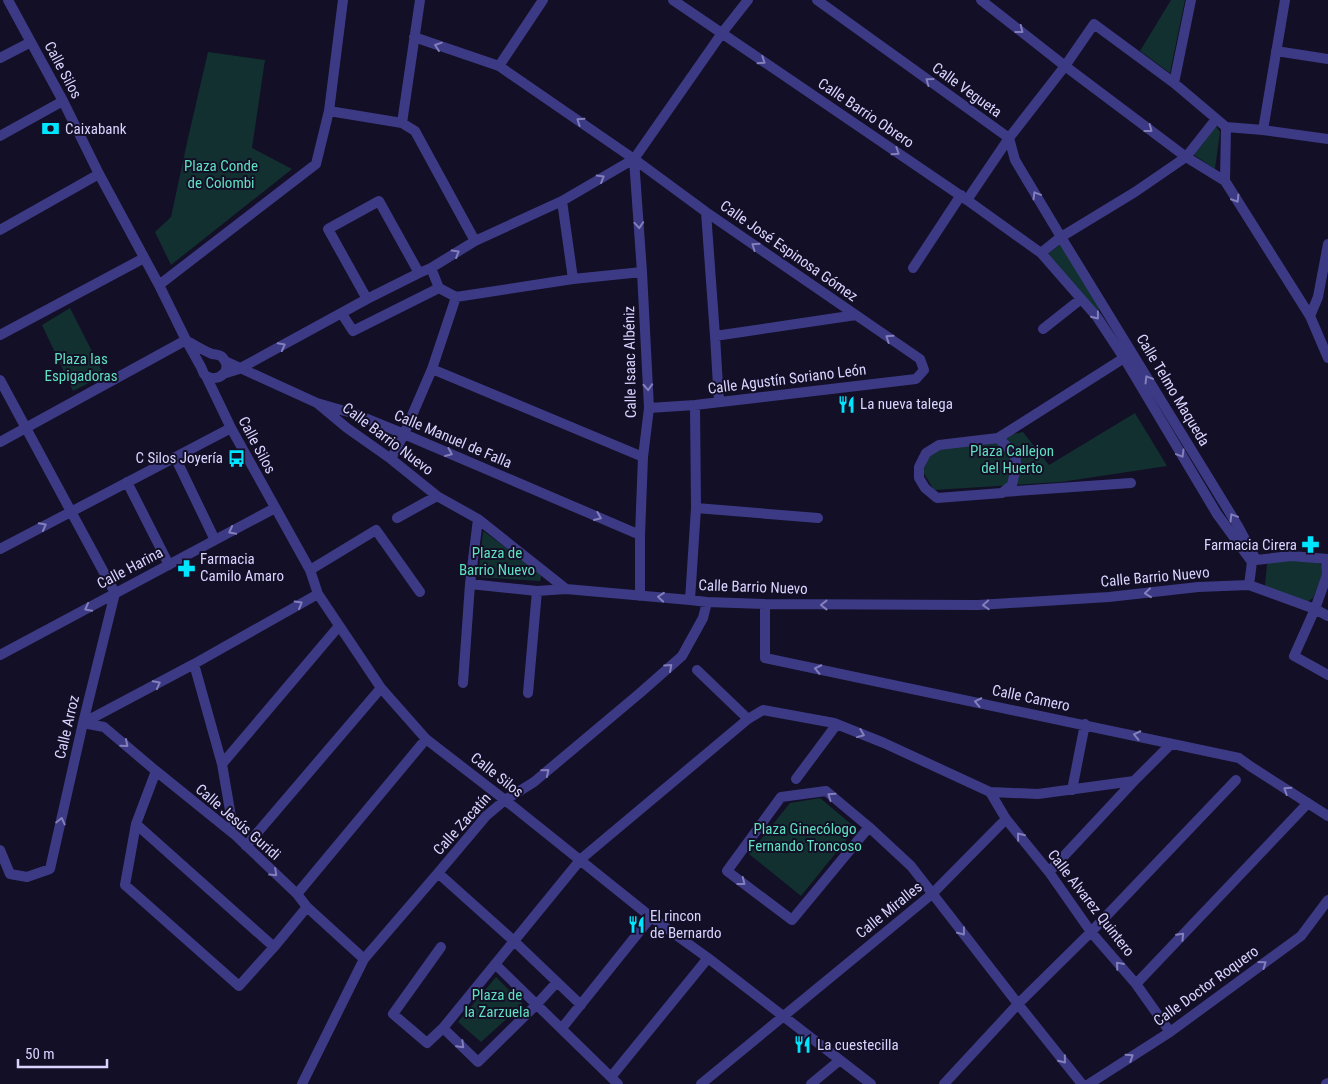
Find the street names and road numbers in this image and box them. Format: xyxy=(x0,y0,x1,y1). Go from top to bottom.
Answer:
street label: Calle Silos xyxy=(40,38,86,102)
street label: Calle Vegueta xyxy=(929,59,1005,121)
street label: Calle Barrio Obrero xyxy=(815,74,917,152)
street label: Calle José Espinosa Gómez xyxy=(717,197,861,305)
street label: Calle Isaac Albéniz xyxy=(620,306,640,418)
street label: Calle Telmo Maqueda xyxy=(1132,331,1214,449)
street label: Calle Agustín Soriano León xyxy=(707,360,867,398)
street label: Calle Barrio Nuevo xyxy=(339,399,437,479)
street label: Calle Manuel de Falla xyxy=(391,406,515,472)
street label: Calle Silos xyxy=(234,413,280,477)
street label: Calle Harina xyxy=(94,543,166,593)
street label: Calle Barrio Nuevo xyxy=(1100,563,1210,591)
street label: Calle Barrio Nuevo xyxy=(698,576,808,598)
street label: Calle Camero xyxy=(990,681,1072,715)
street label: Calle Arroz xyxy=(51,693,83,761)
street label: Calle Silos xyxy=(467,749,527,801)
street label: Calle Jesús Guridi xyxy=(192,780,284,864)
street label: Calle Zacatín xyxy=(429,789,495,859)
street label: Calle Alvarez Quintero xyxy=(1044,846,1138,960)
street label: Calle Miralles xyxy=(852,878,926,942)
street label: Calle Doctor Roquero xyxy=(1150,942,1262,1030)

